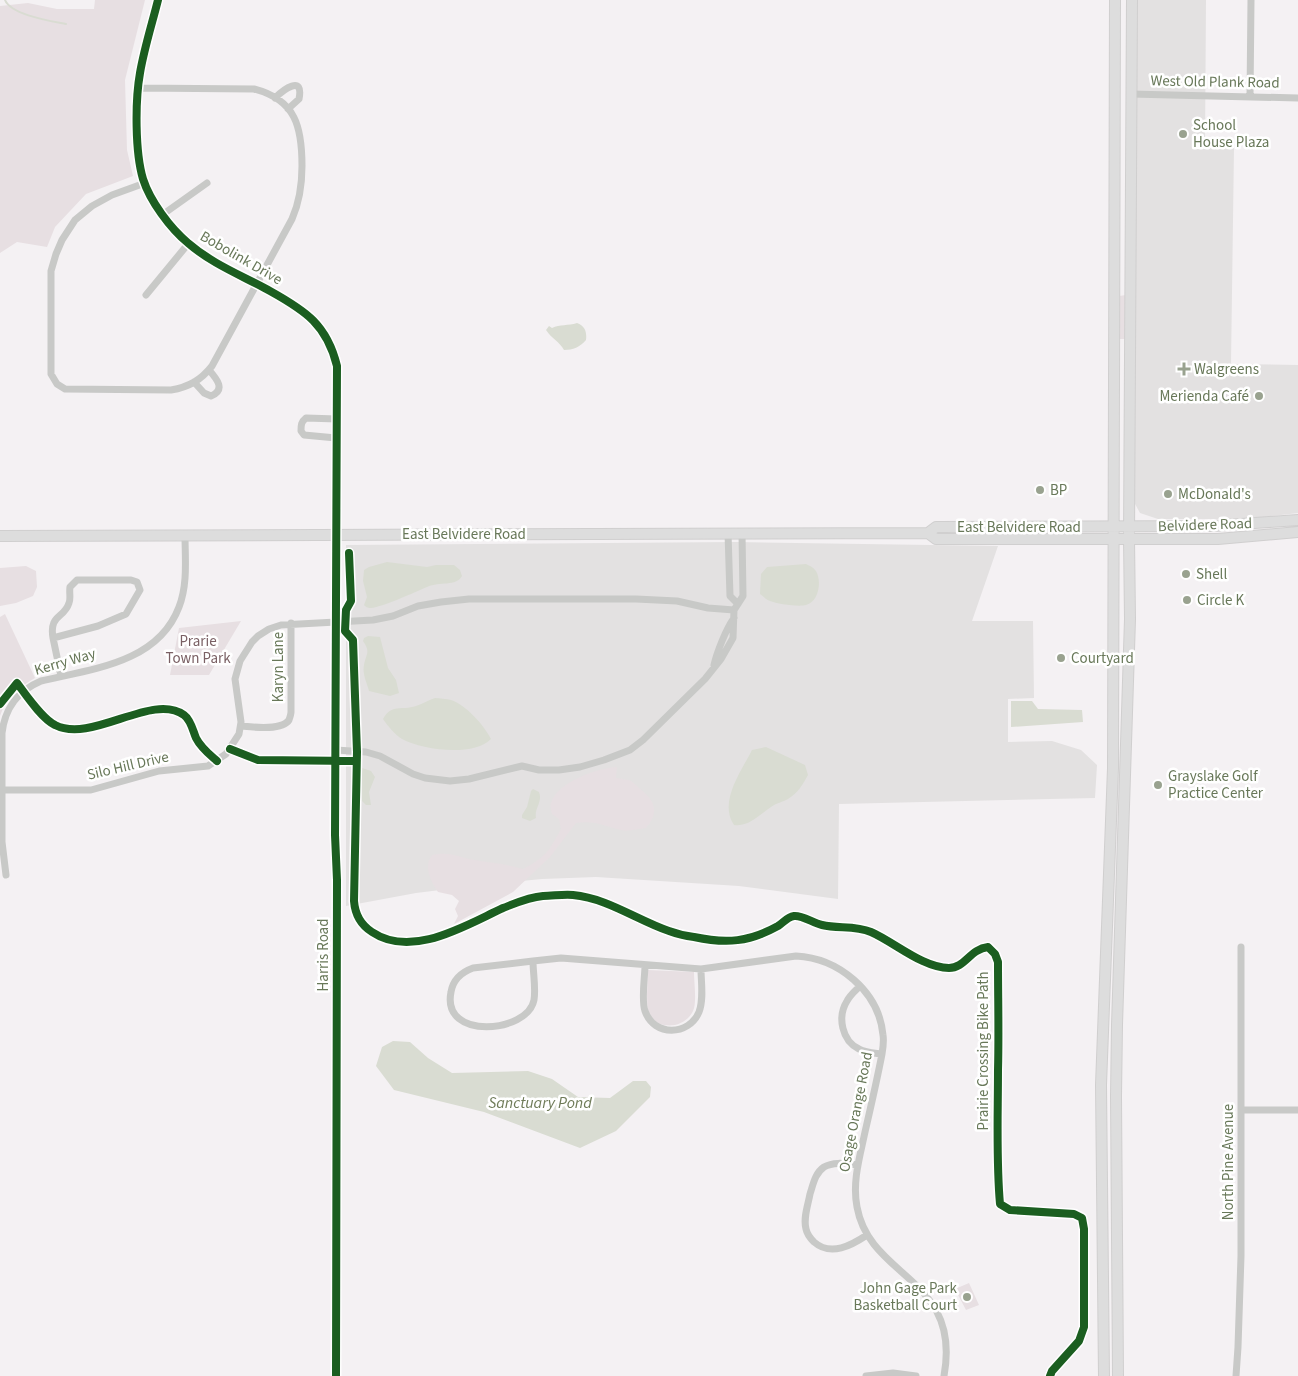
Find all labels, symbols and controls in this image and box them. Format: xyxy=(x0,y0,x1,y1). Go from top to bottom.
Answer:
street label: West Old Plank Road xyxy=(1150,70,1280,94)
place label: School House Plaza xyxy=(1193,115,1269,153)
marker: School House Plaza xyxy=(1177,128,1189,140)
street label: Bobolink Drive xyxy=(196,226,286,290)
place label: Walgreens xyxy=(1194,359,1259,380)
marker: Walgreens xyxy=(1178,363,1190,375)
place label: Merienda Café xyxy=(1159,386,1249,407)
marker: Merienda Café xyxy=(1253,390,1265,402)
place label: BP xyxy=(1050,480,1067,501)
marker: BP xyxy=(1034,484,1046,496)
place label: McDonald's xyxy=(1178,484,1251,505)
marker: McDonald's xyxy=(1162,488,1174,500)
street label: Belvidere Road xyxy=(1158,513,1252,537)
street label: East Belvidere Road xyxy=(957,517,1081,538)
street label: East Belvidere Road xyxy=(402,524,526,545)
place label: Shell xyxy=(1196,564,1227,585)
marker: Shell xyxy=(1180,568,1192,580)
place label: Circle K xyxy=(1197,590,1244,611)
marker: Circle K xyxy=(1181,594,1193,606)
park label: Prarie Town Park xyxy=(165,631,231,669)
street label: Karyn Lane xyxy=(268,632,289,702)
street label: Kerry Way xyxy=(32,643,98,681)
place label: Courtyard xyxy=(1071,648,1134,669)
marker: Courtyard xyxy=(1055,652,1067,664)
street label: Silo Hill Drive xyxy=(85,746,171,786)
place label: Grayslake Golf Practice Center xyxy=(1168,766,1264,804)
marker: Grayslake Golf Practice Center xyxy=(1152,779,1164,791)
street label: Harris Road xyxy=(313,919,334,991)
street label: Prairie Crossing Bike Path xyxy=(973,971,994,1131)
street label: Osage Orange Road xyxy=(834,1050,878,1174)
water label: Sanctuary Pond xyxy=(488,1092,592,1114)
street label: North Pine Avenue xyxy=(1218,1104,1239,1220)
place label: John Gage Park Basketball Court xyxy=(853,1278,958,1316)
marker: John Gage Park Basketball Court xyxy=(961,1291,973,1303)

